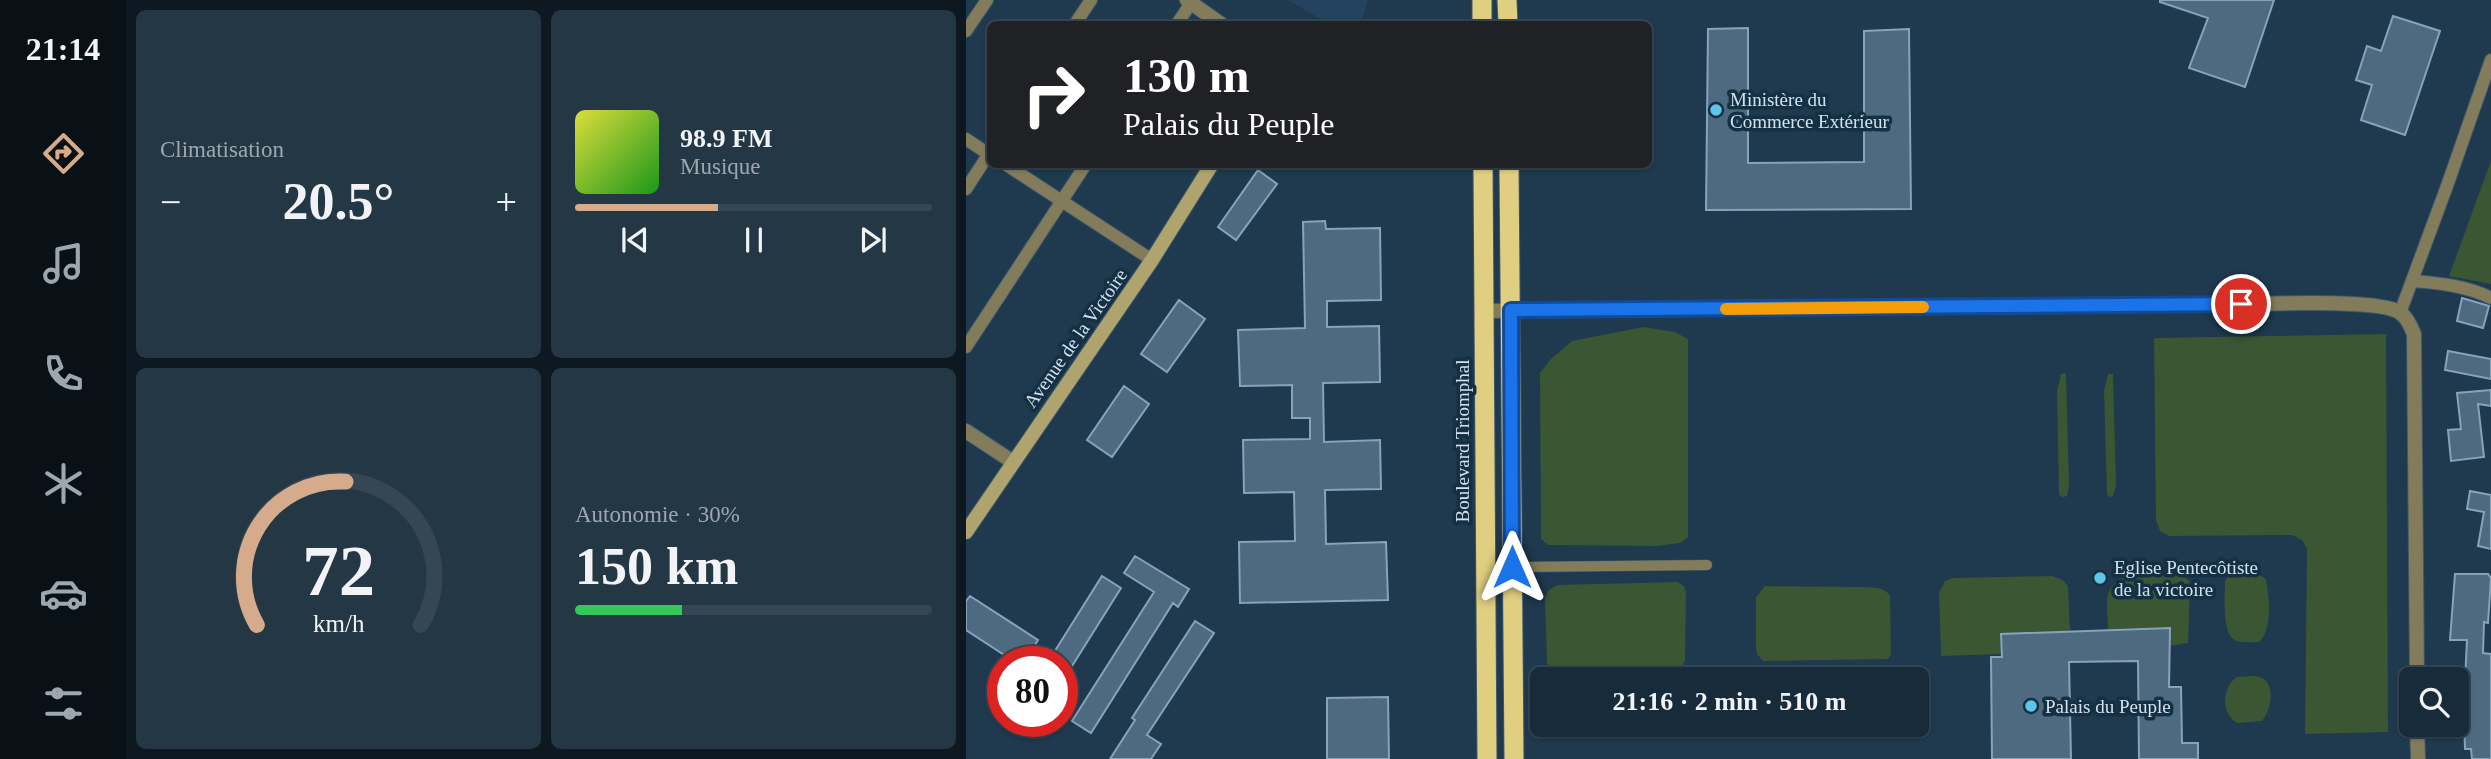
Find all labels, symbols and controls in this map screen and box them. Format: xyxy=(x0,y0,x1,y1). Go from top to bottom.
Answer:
text: 21:14 xyxy=(26,31,100,67)
text: 130 m xyxy=(1123,48,1250,103)
icon: right xyxy=(1008,49,1099,140)
place label: Ministère du Commerce Extérieur xyxy=(1730,89,1889,132)
marker: Ministère du Commerce Extérieur xyxy=(1708,102,1724,118)
text: Palais du Peuple xyxy=(1123,106,1335,142)
text: 98.9 FM xyxy=(680,124,772,153)
icon: directions xyxy=(39,129,88,178)
text: Climatisation xyxy=(160,137,284,162)
text: Musique xyxy=(680,154,761,179)
text: 20.5° xyxy=(283,173,394,230)
text: − xyxy=(160,181,181,223)
text: + xyxy=(496,181,517,223)
icon: previous xyxy=(616,221,654,259)
icon: pause xyxy=(735,221,773,259)
icon: next xyxy=(854,221,892,259)
icon: music xyxy=(39,239,88,288)
street label: Avenue de la Victoire xyxy=(1020,265,1131,412)
pin xyxy=(2211,274,2271,334)
icon: arrive xyxy=(2222,285,2260,323)
icon: phone xyxy=(39,349,88,398)
street label: Boulevard Triomphal xyxy=(1452,359,1473,523)
icon: climate xyxy=(39,459,88,508)
text: Autonomie · 30% xyxy=(575,502,740,527)
text: 72 xyxy=(302,530,375,611)
position arrow xyxy=(1475,530,1549,604)
text: 150 km xyxy=(575,538,738,595)
place label: Eglise Pentecôtiste de la victoire xyxy=(2114,557,2258,600)
icon: car xyxy=(39,569,88,618)
marker: Eglise Pentecôtiste de la victoire xyxy=(2092,570,2108,586)
text: km/h xyxy=(313,609,365,636)
speed limit sign: 80 xyxy=(987,646,1078,737)
map controls xyxy=(2399,667,2469,737)
button: search xyxy=(2399,667,2469,737)
icon: filters xyxy=(39,679,88,728)
text: 21:16 · 2 min · 510 m xyxy=(1613,687,1847,716)
place label: Palais du Peuple xyxy=(2045,696,2171,717)
marker: Palais du Peuple xyxy=(2023,698,2039,714)

